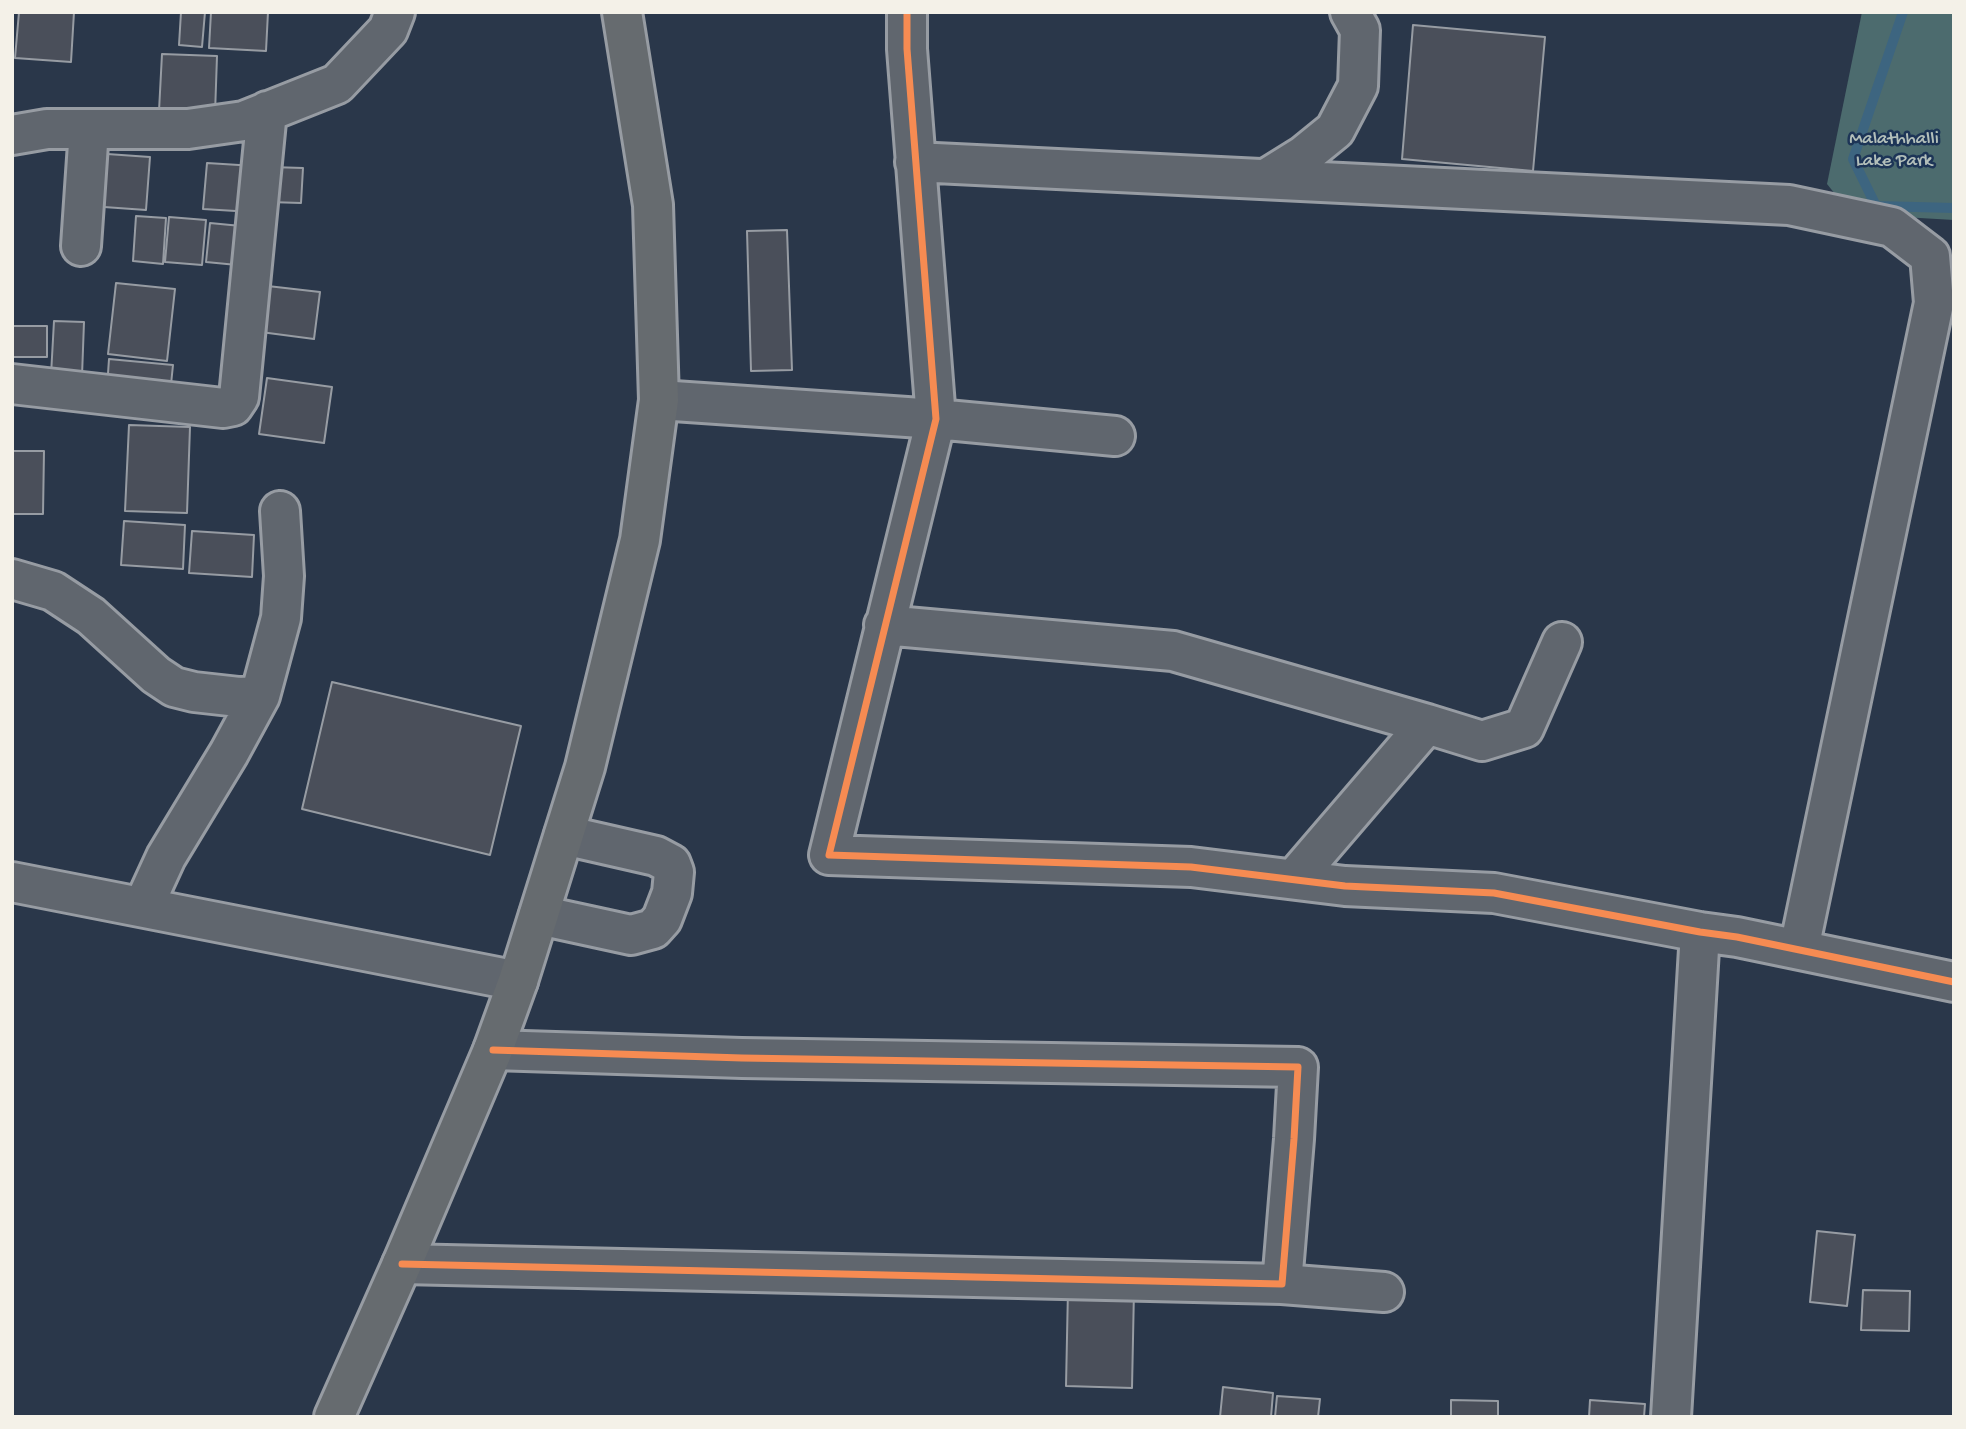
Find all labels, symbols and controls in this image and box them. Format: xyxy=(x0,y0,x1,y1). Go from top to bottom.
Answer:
park label: Malathhalli Lake Park xyxy=(1849,129,1939,173)

